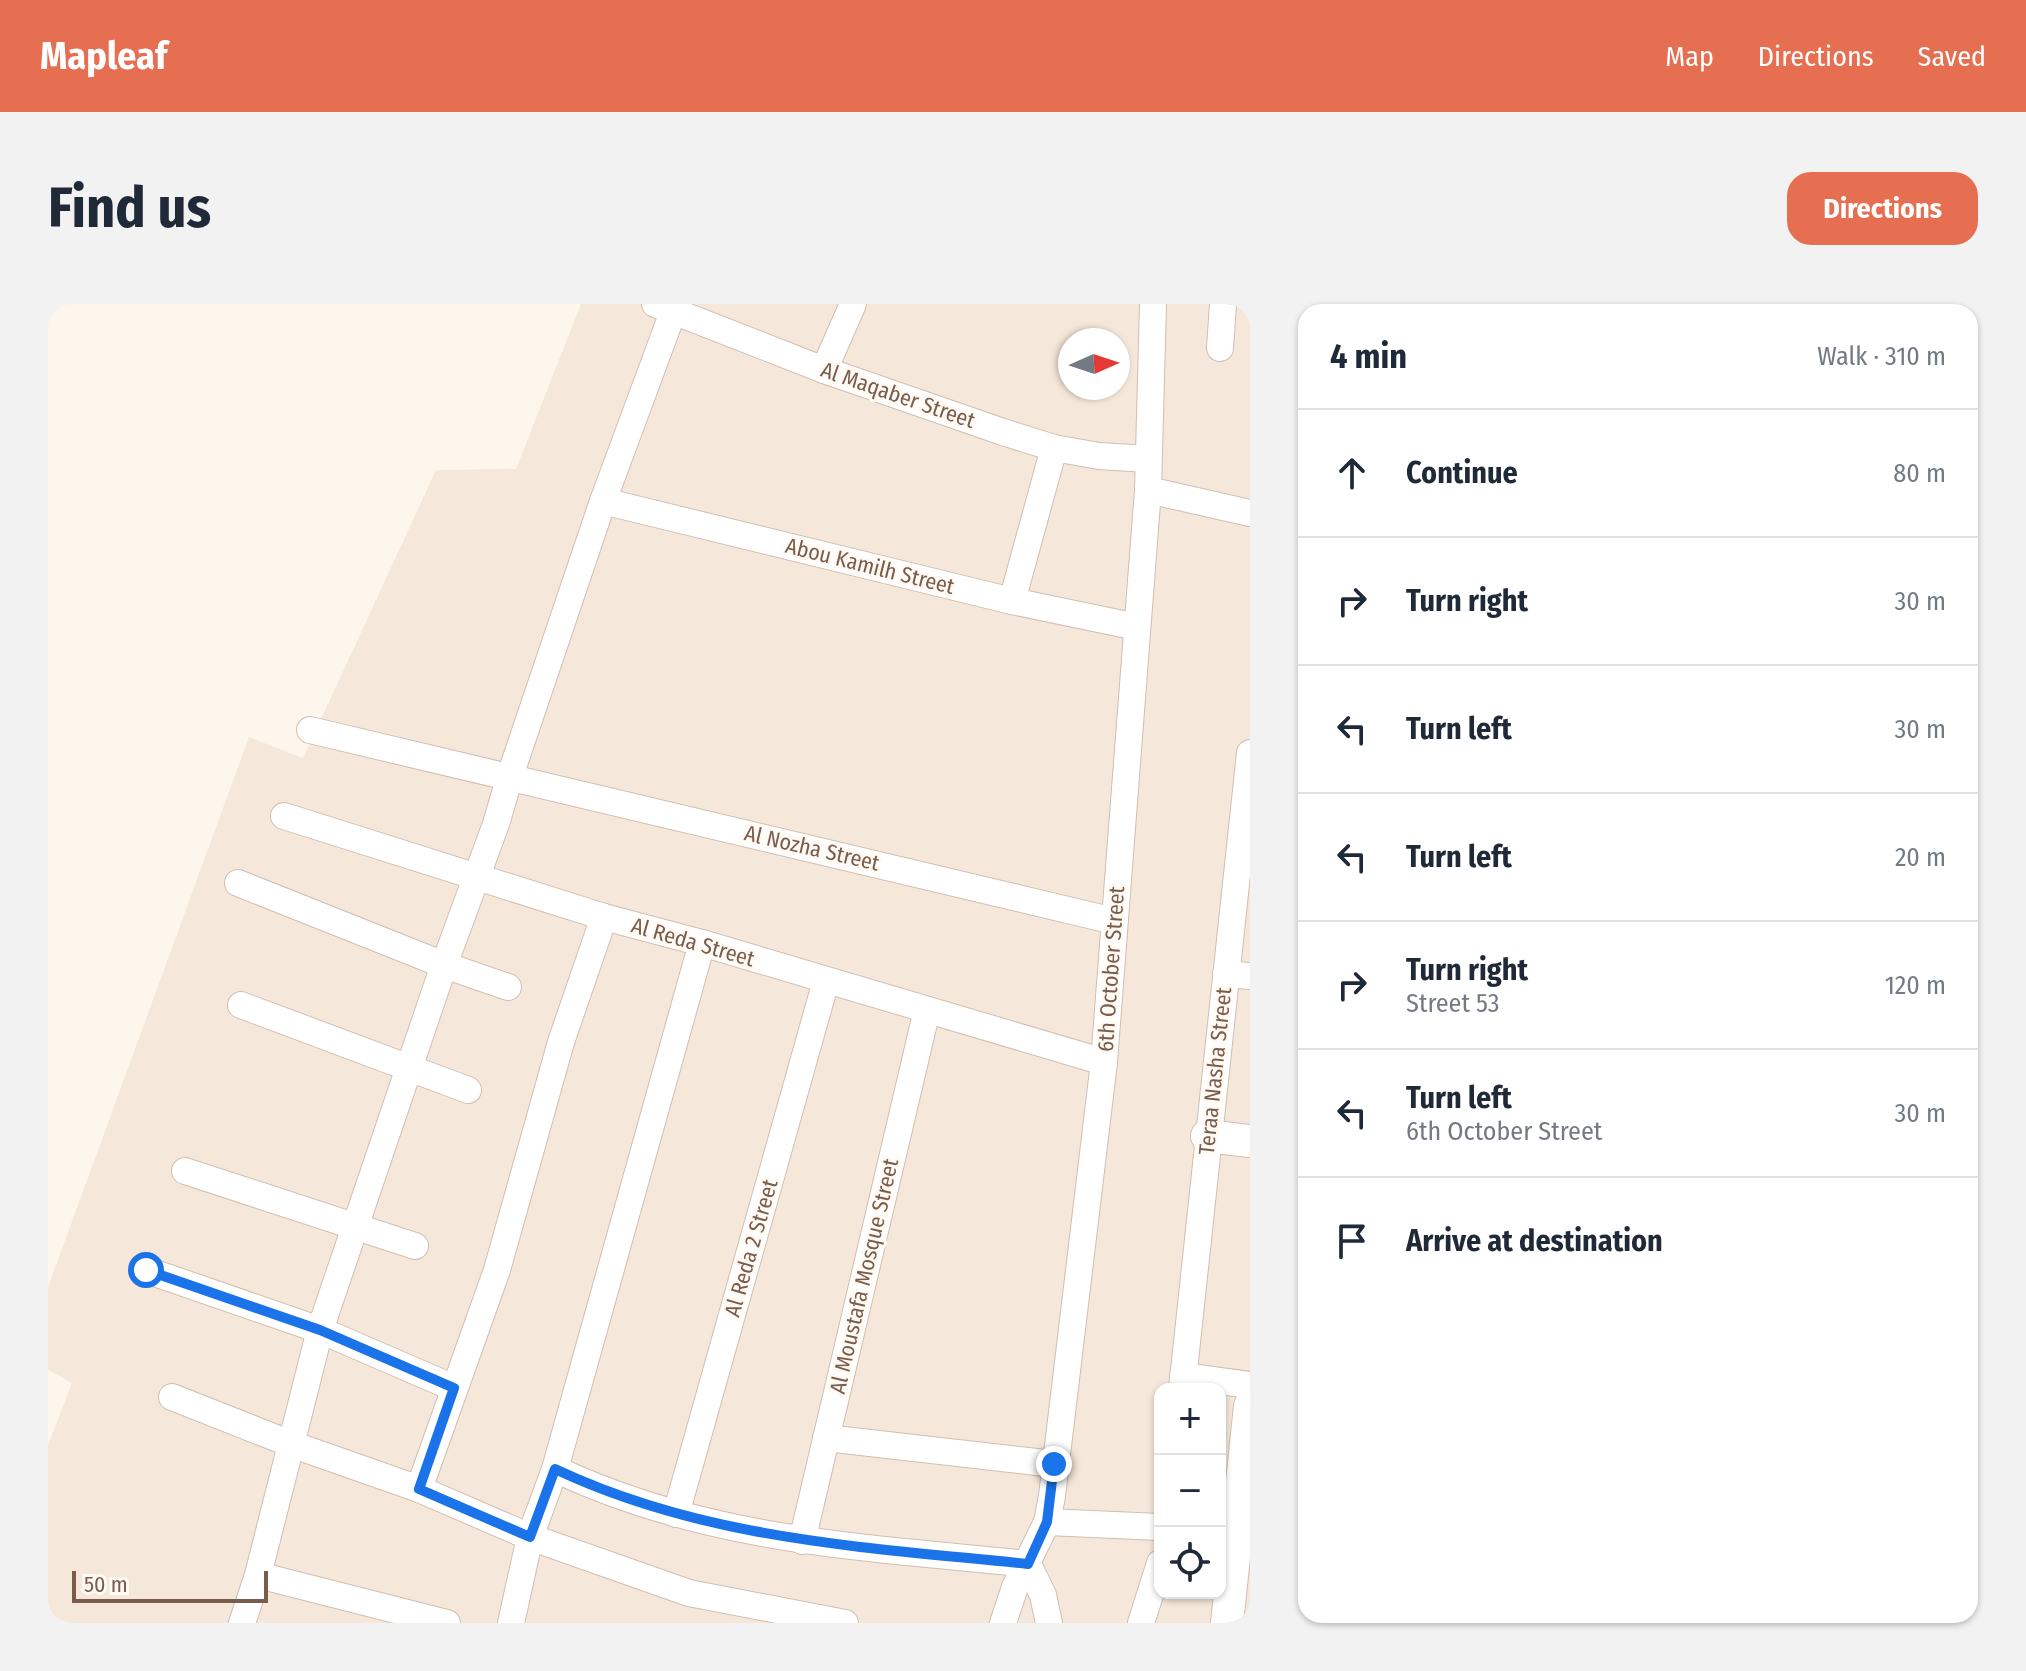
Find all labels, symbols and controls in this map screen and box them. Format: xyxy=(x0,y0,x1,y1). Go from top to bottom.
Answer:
text: Mapleaf xyxy=(40,33,167,79)
text: Map xyxy=(1665,40,1714,73)
text: Directions xyxy=(1758,40,1874,73)
text: Saved xyxy=(1918,40,1986,73)
button: Directions xyxy=(1787,172,1978,245)
text: Find us xyxy=(48,175,211,242)
north arrow xyxy=(1058,328,1130,400)
text: 4 min xyxy=(1330,336,1407,377)
text: Walk · 310 m xyxy=(1817,341,1946,372)
street label: Al Maqaber Street xyxy=(817,356,979,434)
icon: ahead xyxy=(1330,451,1374,495)
text: Continue xyxy=(1406,455,1518,491)
text: 80 m xyxy=(1893,458,1946,489)
street label: Abou Kamilh Street xyxy=(783,532,958,600)
icon: right xyxy=(1330,579,1374,623)
text: Turn right xyxy=(1406,583,1528,619)
text: 30 m xyxy=(1895,586,1946,617)
icon: left xyxy=(1330,707,1374,751)
text: Turn left xyxy=(1406,711,1512,747)
text: 30 m xyxy=(1895,714,1946,745)
street label: Al Nozha Street xyxy=(742,819,883,877)
icon: left xyxy=(1330,835,1374,879)
text: Turn left xyxy=(1406,839,1512,875)
text: 20 m xyxy=(1895,842,1946,873)
street label: 6th October Street xyxy=(1092,884,1130,1053)
street label: Al Reda Street xyxy=(628,912,758,973)
text: Turn right xyxy=(1406,952,1528,988)
icon: right xyxy=(1330,963,1374,1007)
text: 120 m xyxy=(1885,970,1946,1001)
street label: Teraa Nasha Street xyxy=(1193,985,1237,1156)
text: Street 53 xyxy=(1406,988,1500,1019)
text: Turn left xyxy=(1406,1080,1512,1116)
icon: left xyxy=(1330,1091,1374,1135)
text: 30 m xyxy=(1895,1098,1946,1129)
text: 6th October Street xyxy=(1406,1116,1602,1147)
street label: Al Moustafa Mosque Street xyxy=(824,1155,904,1396)
street label: Al Reda 2 Street xyxy=(718,1175,784,1320)
icon: arrive xyxy=(1330,1219,1374,1263)
text: Arrive at destination xyxy=(1406,1223,1663,1259)
route start xyxy=(128,1252,164,1288)
map controls xyxy=(1154,1383,1226,1599)
button: + xyxy=(1154,1383,1226,1455)
route end xyxy=(1036,1446,1072,1482)
button: − xyxy=(1154,1455,1226,1527)
button: locate xyxy=(1154,1527,1226,1599)
scale bar xyxy=(72,1567,268,1603)
text: 50 m xyxy=(84,1571,128,1598)

